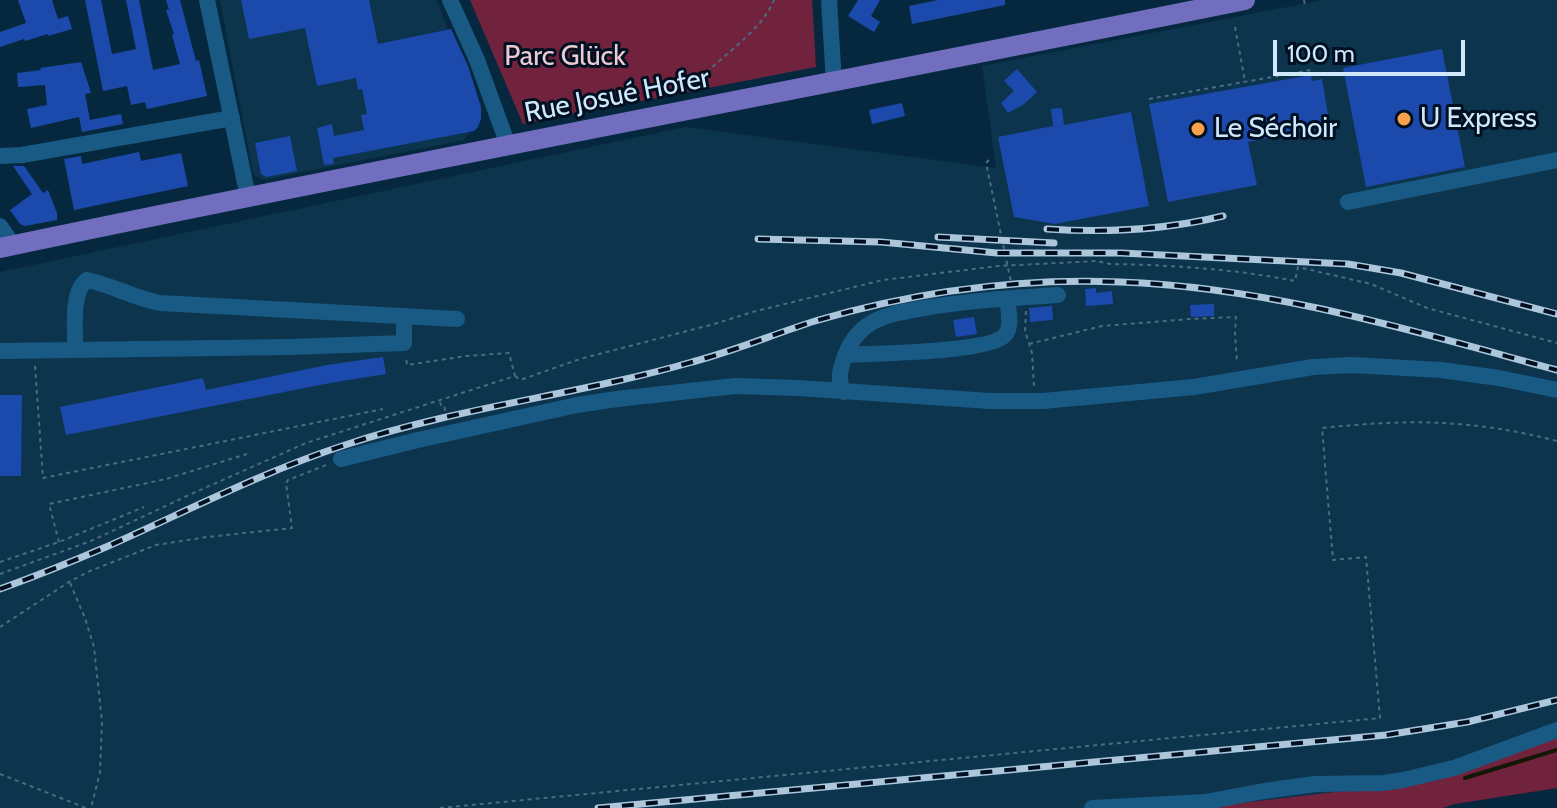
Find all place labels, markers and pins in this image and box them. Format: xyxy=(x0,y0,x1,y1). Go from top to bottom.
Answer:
place label: U Express xyxy=(1420,102,1537,136)
marker: U Express xyxy=(1395,110,1413,128)
place label: Le Séchoir xyxy=(1214,112,1337,146)
marker: Le Séchoir xyxy=(1189,120,1207,138)

